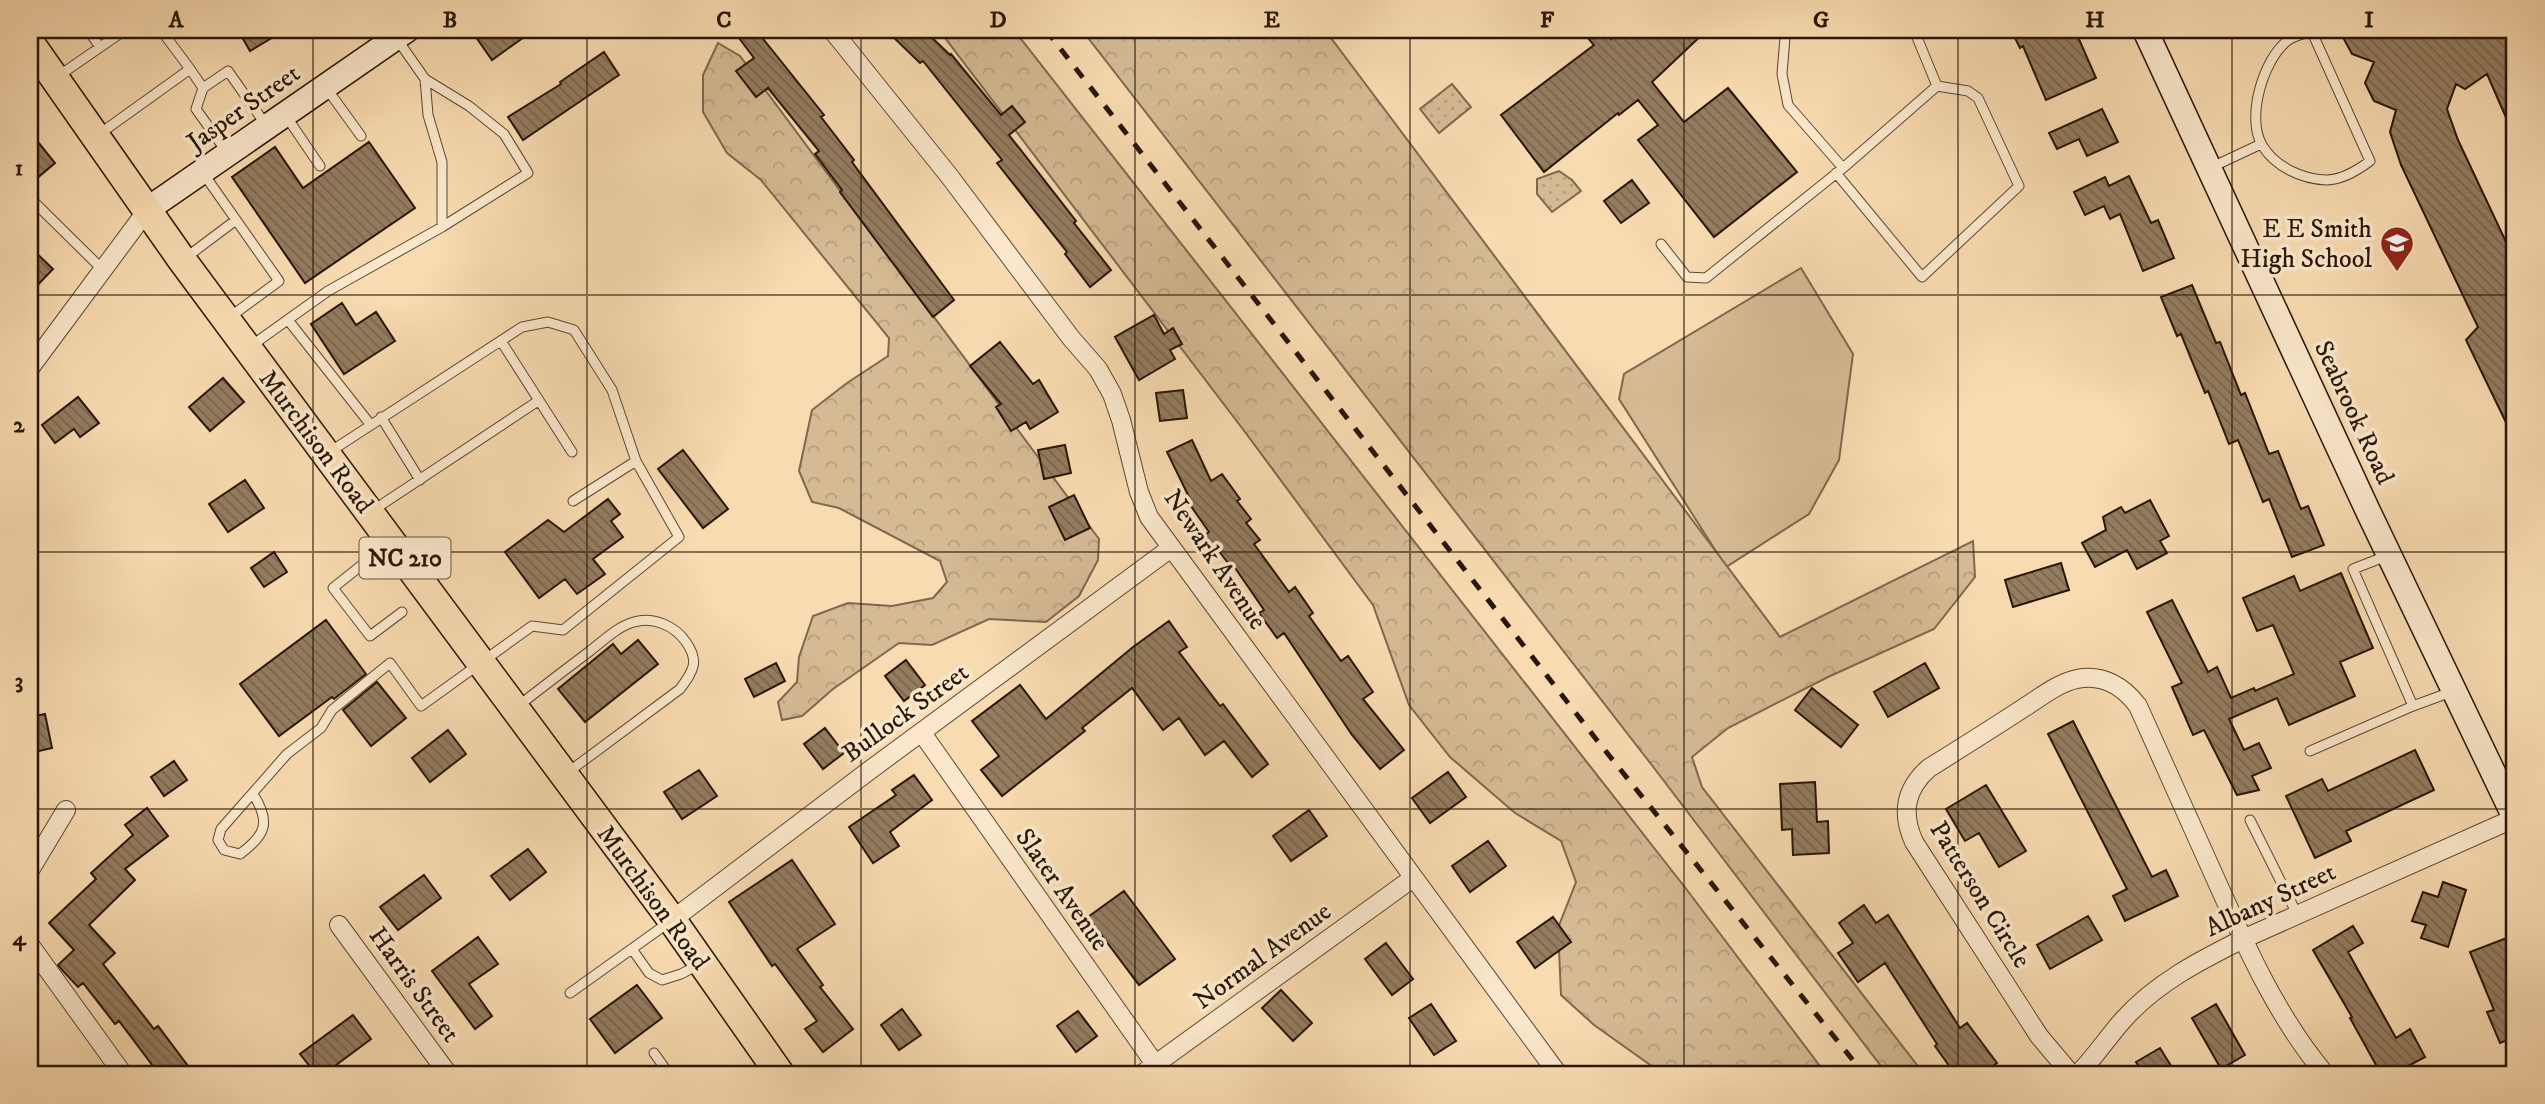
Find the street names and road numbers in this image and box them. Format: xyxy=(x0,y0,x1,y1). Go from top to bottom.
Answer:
street label: Jasper Street xyxy=(179,57,307,160)
street label: Seabrook Road xyxy=(2306,336,2401,490)
street label: Murchison Road xyxy=(251,364,381,520)
street label: Newark Avenue xyxy=(1156,483,1274,636)
road number: NC 210 xyxy=(360,538,450,578)
street label: Bullock Street xyxy=(836,656,976,770)
street label: Patterson Circle xyxy=(1922,815,2038,974)
street label: Murchison Road xyxy=(589,819,717,977)
street label: Slater Avenue xyxy=(1008,822,1116,957)
street label: Albany Street xyxy=(2200,856,2341,945)
street label: Normal Avenue xyxy=(1188,895,1338,1017)
street label: Harris Street xyxy=(361,921,467,1049)

